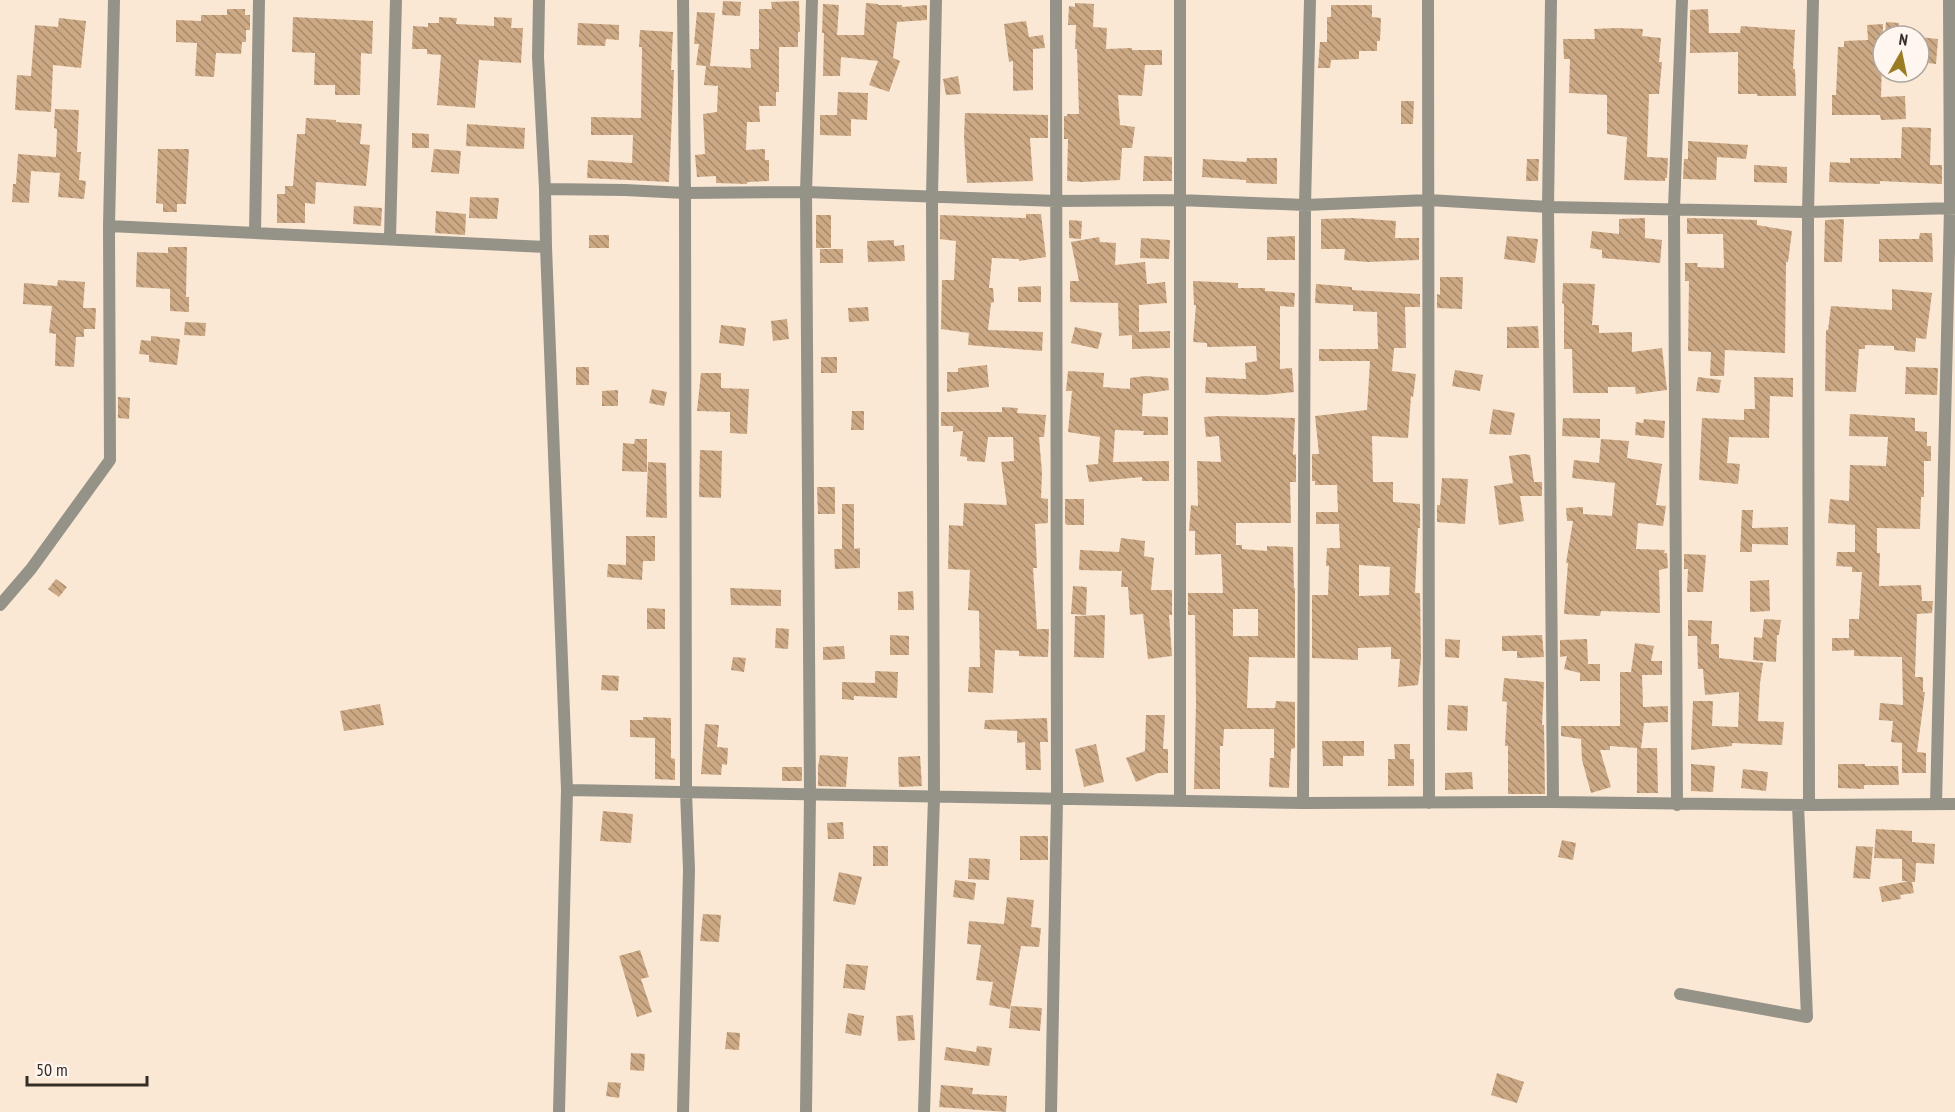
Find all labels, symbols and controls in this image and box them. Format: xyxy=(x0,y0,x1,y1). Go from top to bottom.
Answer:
north arrow xyxy=(1871,24,1931,84)
text: N xyxy=(1898,29,1909,50)
scale bar xyxy=(27,1049,147,1087)
text: 50 m xyxy=(36,1058,68,1081)

